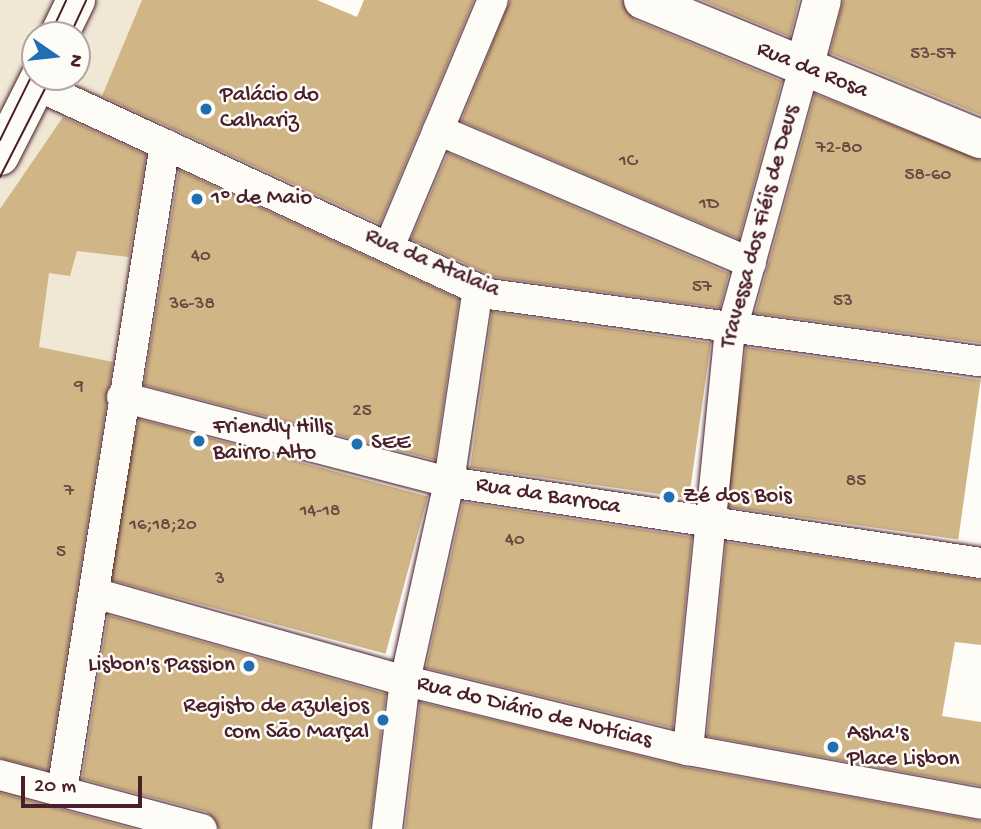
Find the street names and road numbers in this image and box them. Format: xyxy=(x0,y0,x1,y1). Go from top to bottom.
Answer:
street label: Rua da Rosa xyxy=(752,36,872,106)
street label: Travessa dos Fiéis de Deus xyxy=(715,102,807,352)
street label: Rua da Atalaia xyxy=(360,223,504,305)
street label: Rua da Barroca xyxy=(474,472,622,522)
street label: Rua do Diário de Notícias xyxy=(414,670,654,756)

